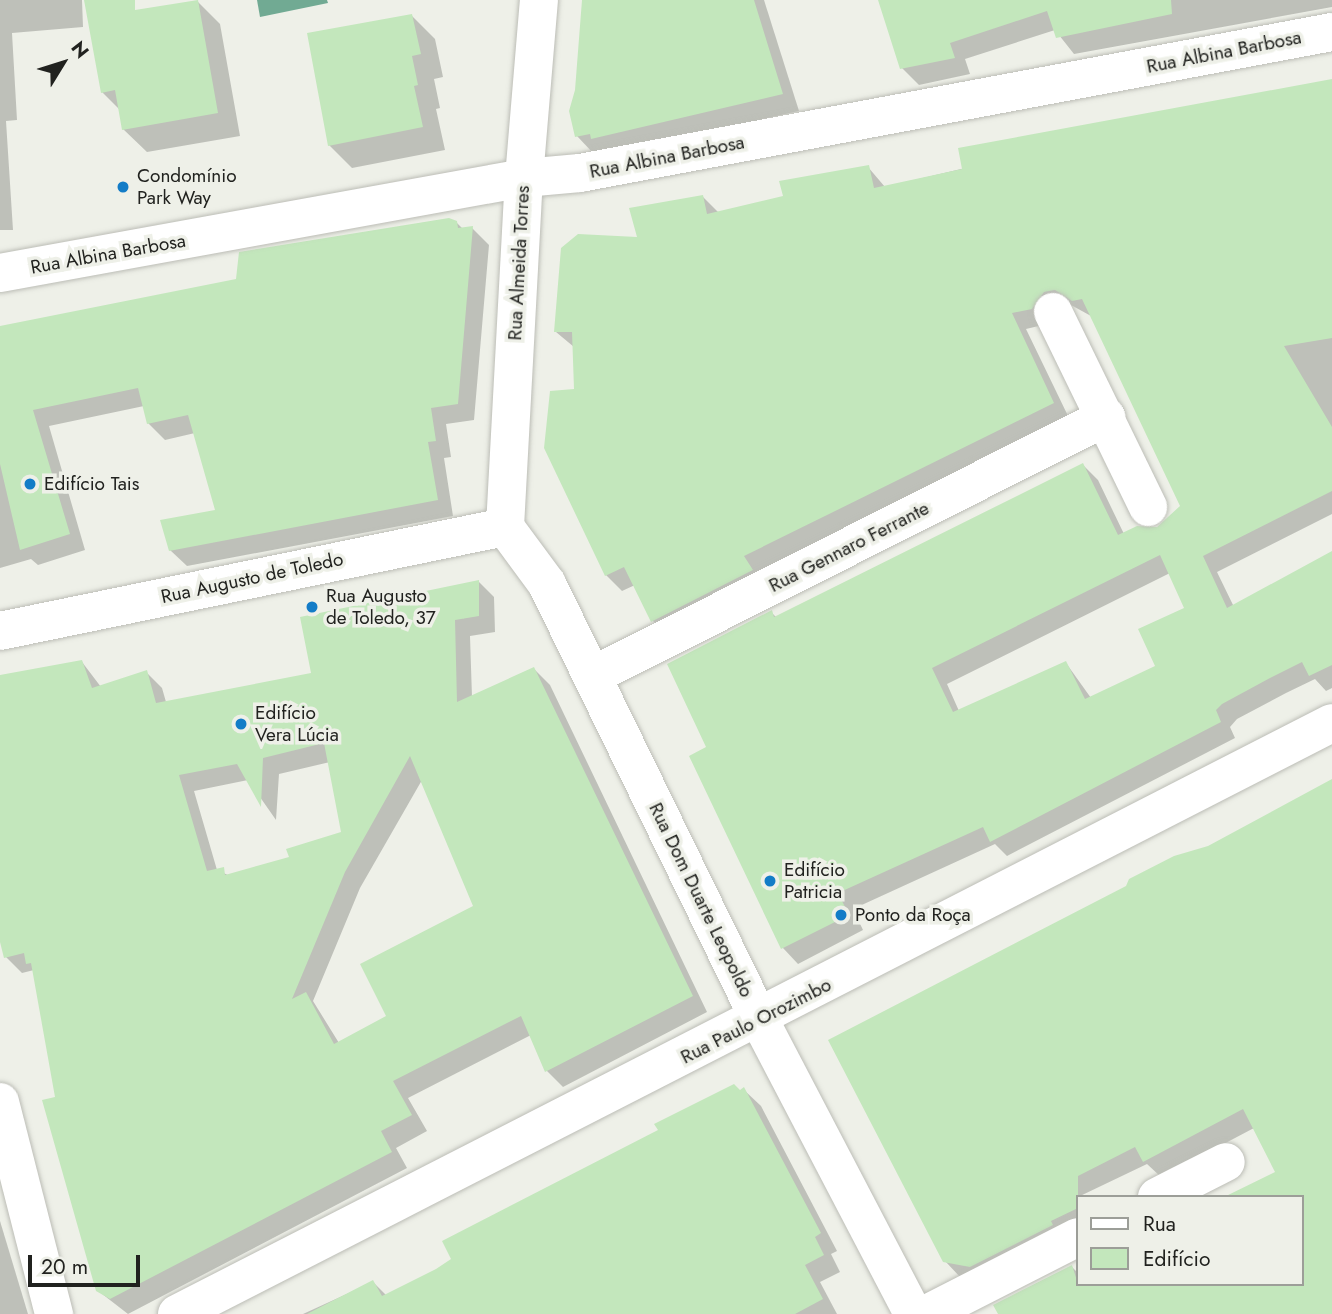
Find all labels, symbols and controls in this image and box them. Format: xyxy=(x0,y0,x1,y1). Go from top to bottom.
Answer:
street label: Rua Albina Barbosa xyxy=(1145,26,1303,78)
north arrow xyxy=(28,28,98,98)
text: N xyxy=(65,36,95,64)
street label: Rua Albina Barbosa xyxy=(588,131,746,183)
place label: Condomínio Park Way xyxy=(137,165,237,209)
marker: Condomínio Park Way xyxy=(115,179,131,195)
street label: Rua Almeida Torres xyxy=(504,185,534,341)
street label: Rua Albina Barbosa xyxy=(29,229,187,279)
place label: Edifício Tais xyxy=(44,473,139,495)
marker: Edifício Tais xyxy=(22,476,38,492)
street label: Rua Gennaro Ferrante xyxy=(765,497,933,597)
street label: Rua Augusto de Toledo xyxy=(159,548,345,608)
place label: Rua Augusto de Toledo, 37 xyxy=(326,585,436,629)
marker: Rua Augusto de Toledo, 37 xyxy=(304,599,320,615)
place label: Edifício Vera Lúcia xyxy=(255,702,339,746)
marker: Edifício Vera Lúcia xyxy=(233,716,249,732)
street label: Rua Dom Duarte Leopoldo xyxy=(644,799,758,1001)
place label: Edifício Patricia xyxy=(784,859,845,903)
marker: Edifício Patricia xyxy=(762,873,778,889)
place label: Ponto da Roça xyxy=(855,904,971,926)
marker: Ponto da Roça xyxy=(833,907,849,923)
street label: Rua Paulo Orozimbo xyxy=(677,973,835,1069)
legend xyxy=(1076,1195,1304,1286)
text: Rua xyxy=(1143,1209,1176,1239)
scale bar xyxy=(32,1240,144,1284)
text: Edifício xyxy=(1143,1244,1210,1274)
text: 20 m xyxy=(41,1252,88,1282)

